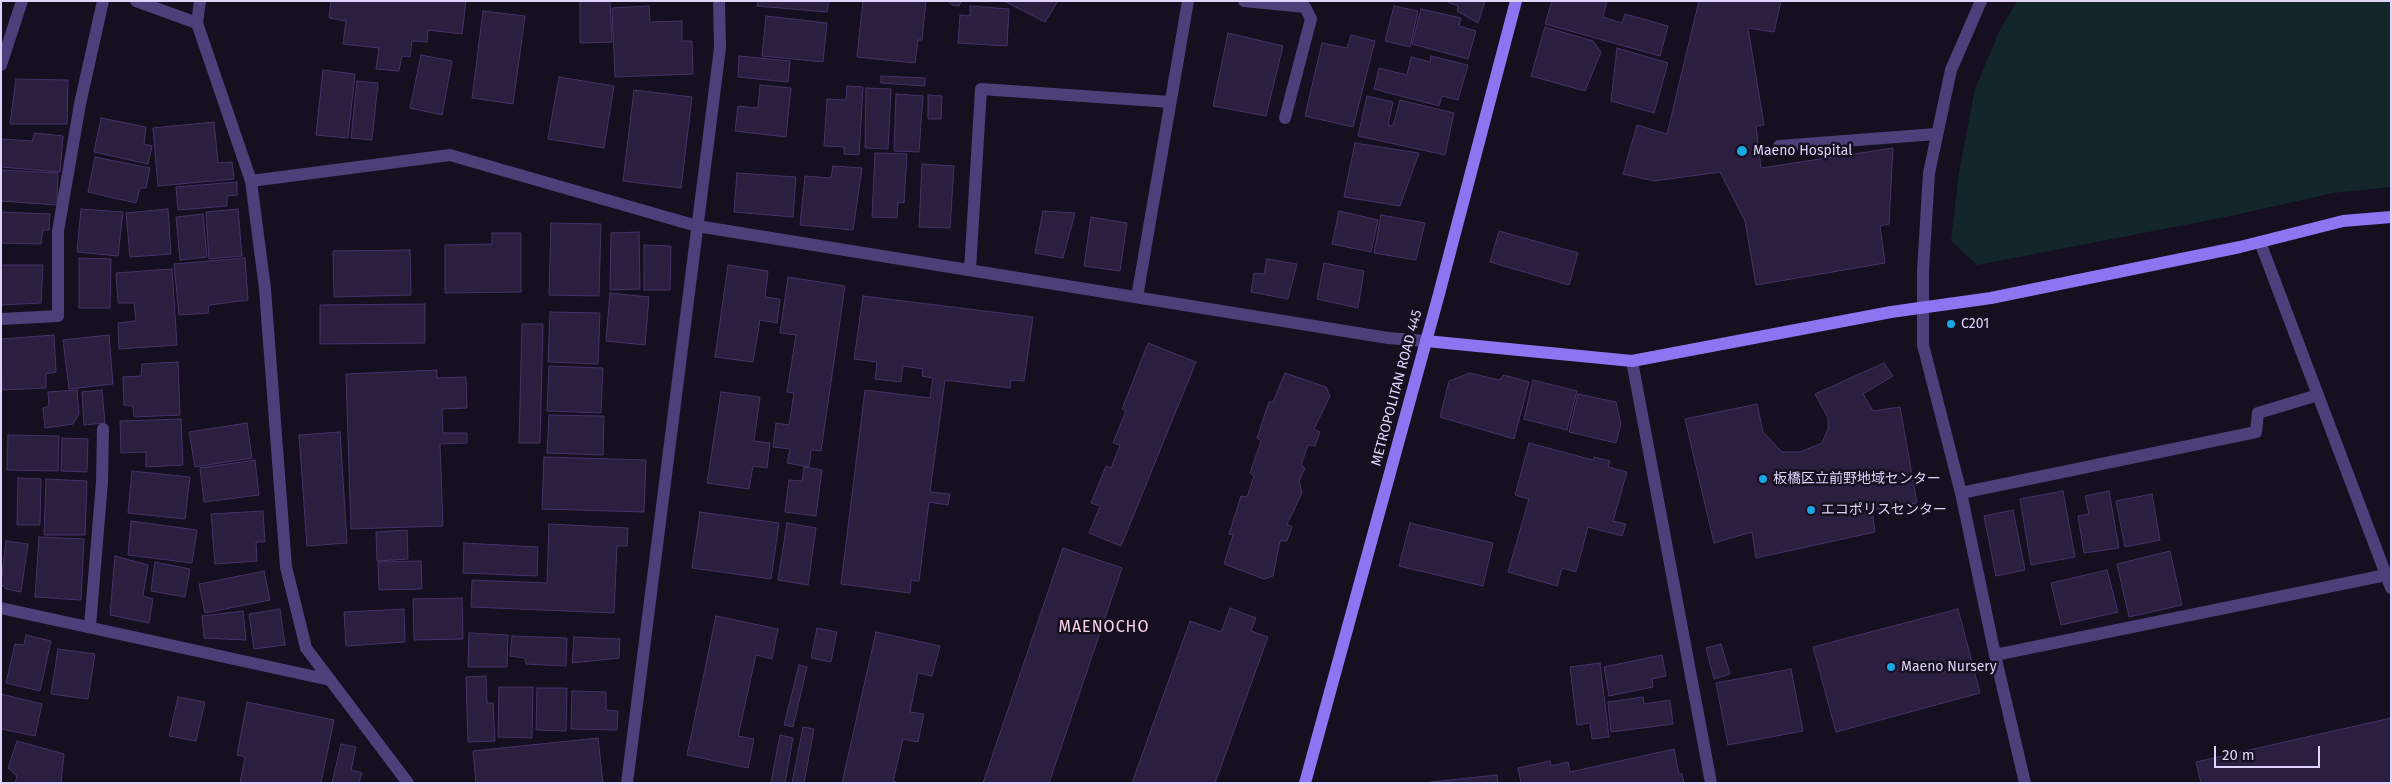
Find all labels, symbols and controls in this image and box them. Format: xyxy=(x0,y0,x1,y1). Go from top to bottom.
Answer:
place label: Maeno Hospital xyxy=(1753,143,1852,159)
marker: Maeno Hospital xyxy=(1735,144,1749,158)
street label: METROPOLITAN ROAD 445 xyxy=(1368,308,1426,468)
place label: C201 xyxy=(1961,316,1989,332)
marker: C201 xyxy=(1945,318,1957,330)
place label: 板橋区立前野地域センター xyxy=(1773,471,1941,487)
marker: 板橋区立前野地域センター xyxy=(1757,473,1769,485)
place label: エコポリスセンター xyxy=(1821,502,1947,518)
marker: エコポリスセンター xyxy=(1805,504,1817,516)
district label: MAENOCHO xyxy=(1057,618,1151,638)
place label: Maeno Nursery xyxy=(1901,659,1997,675)
marker: Maeno Nursery xyxy=(1885,661,1897,673)
scale bar xyxy=(2217,736,2323,768)
text: 20 m xyxy=(2222,746,2255,764)

